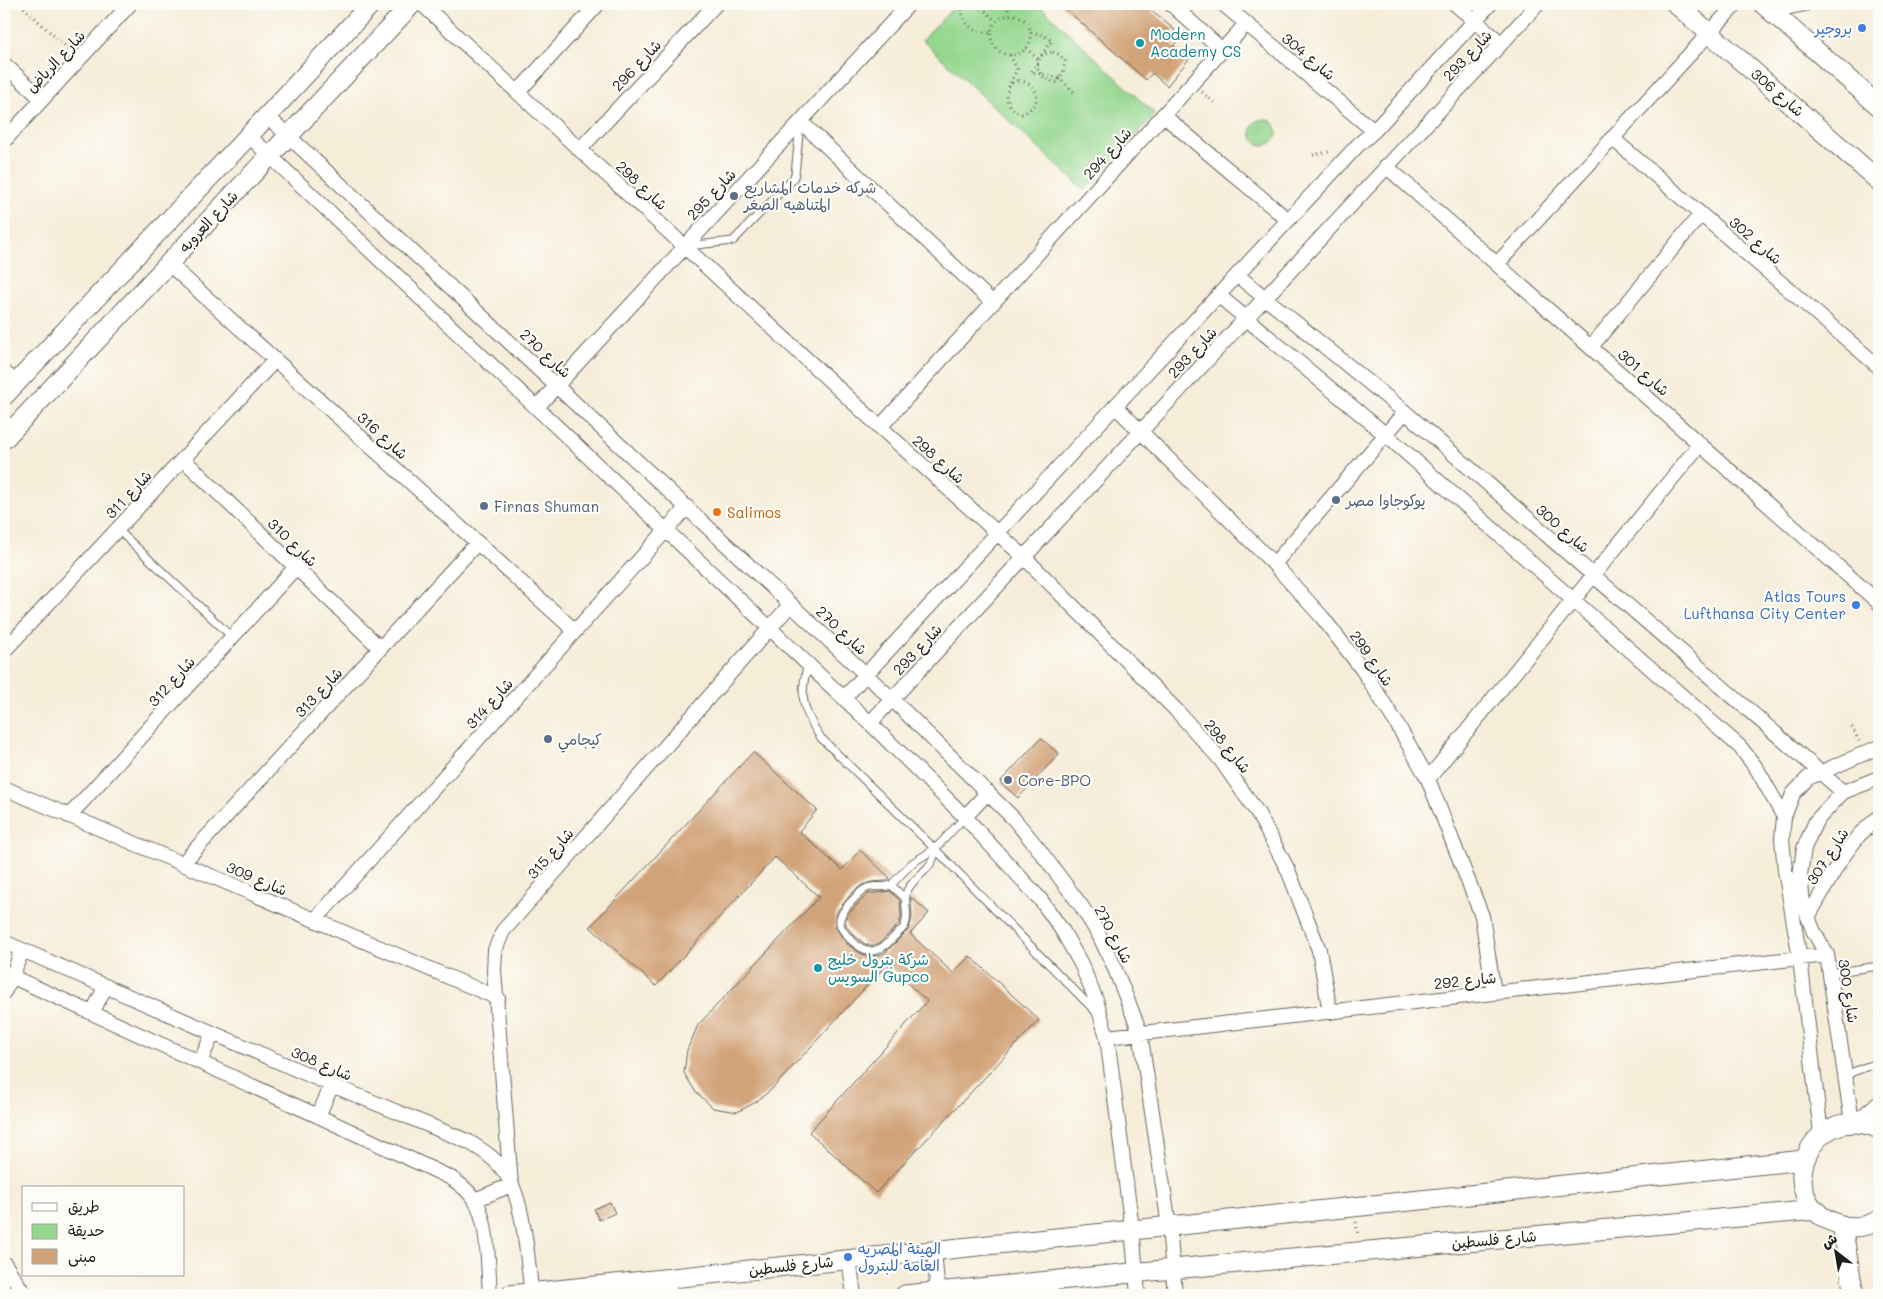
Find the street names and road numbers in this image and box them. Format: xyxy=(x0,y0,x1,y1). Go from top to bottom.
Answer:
street label: شارع الرياض xyxy=(21,25,90,97)
street label: شارع 293 xyxy=(1438,25,1497,86)
street label: شارع 304 xyxy=(1277,28,1340,85)
street label: شارع 296 xyxy=(607,35,666,96)
street label: شارع 306 xyxy=(1746,63,1809,121)
street label: شارع 294 xyxy=(1078,123,1136,184)
street label: شارع 298 xyxy=(611,156,672,215)
street label: شارع 295 xyxy=(682,164,741,225)
street label: شارع العروبه xyxy=(174,186,243,257)
street label: شارع 302 xyxy=(1725,212,1787,269)
street label: شارع 293 xyxy=(1163,322,1222,383)
street label: شارع 270 xyxy=(515,324,576,383)
street label: شارع 301 xyxy=(1613,344,1674,401)
street label: شارع 316 xyxy=(353,407,413,464)
street label: شارع 298 xyxy=(908,430,969,488)
street label: شارع 311 xyxy=(100,465,156,523)
street label: شارع 300 xyxy=(1531,499,1594,557)
street label: شارع 310 xyxy=(263,513,322,571)
street label: شارع 270 xyxy=(811,601,872,660)
street label: شارع 293 xyxy=(888,619,947,680)
street label: شارع 299 xyxy=(1345,626,1398,690)
street label: شارع 312 xyxy=(143,652,200,711)
street label: شارع 313 xyxy=(290,663,347,722)
street label: شارع 314 xyxy=(461,673,518,733)
street label: شارع 298 xyxy=(1199,715,1256,778)
street label: شارع 315 xyxy=(522,823,578,883)
street label: شارع 307 xyxy=(1801,824,1854,889)
street label: شارع 309 xyxy=(223,856,290,901)
street label: شارع 270 xyxy=(1089,901,1138,967)
street label: شارع 300 xyxy=(1833,958,1864,1025)
street label: شارع 292 xyxy=(1433,967,1497,994)
street label: شارع 308 xyxy=(288,1041,356,1086)
street label: شارع فلسطين xyxy=(1451,1225,1538,1254)
street label: شارع فلسطين xyxy=(747,1251,835,1280)

